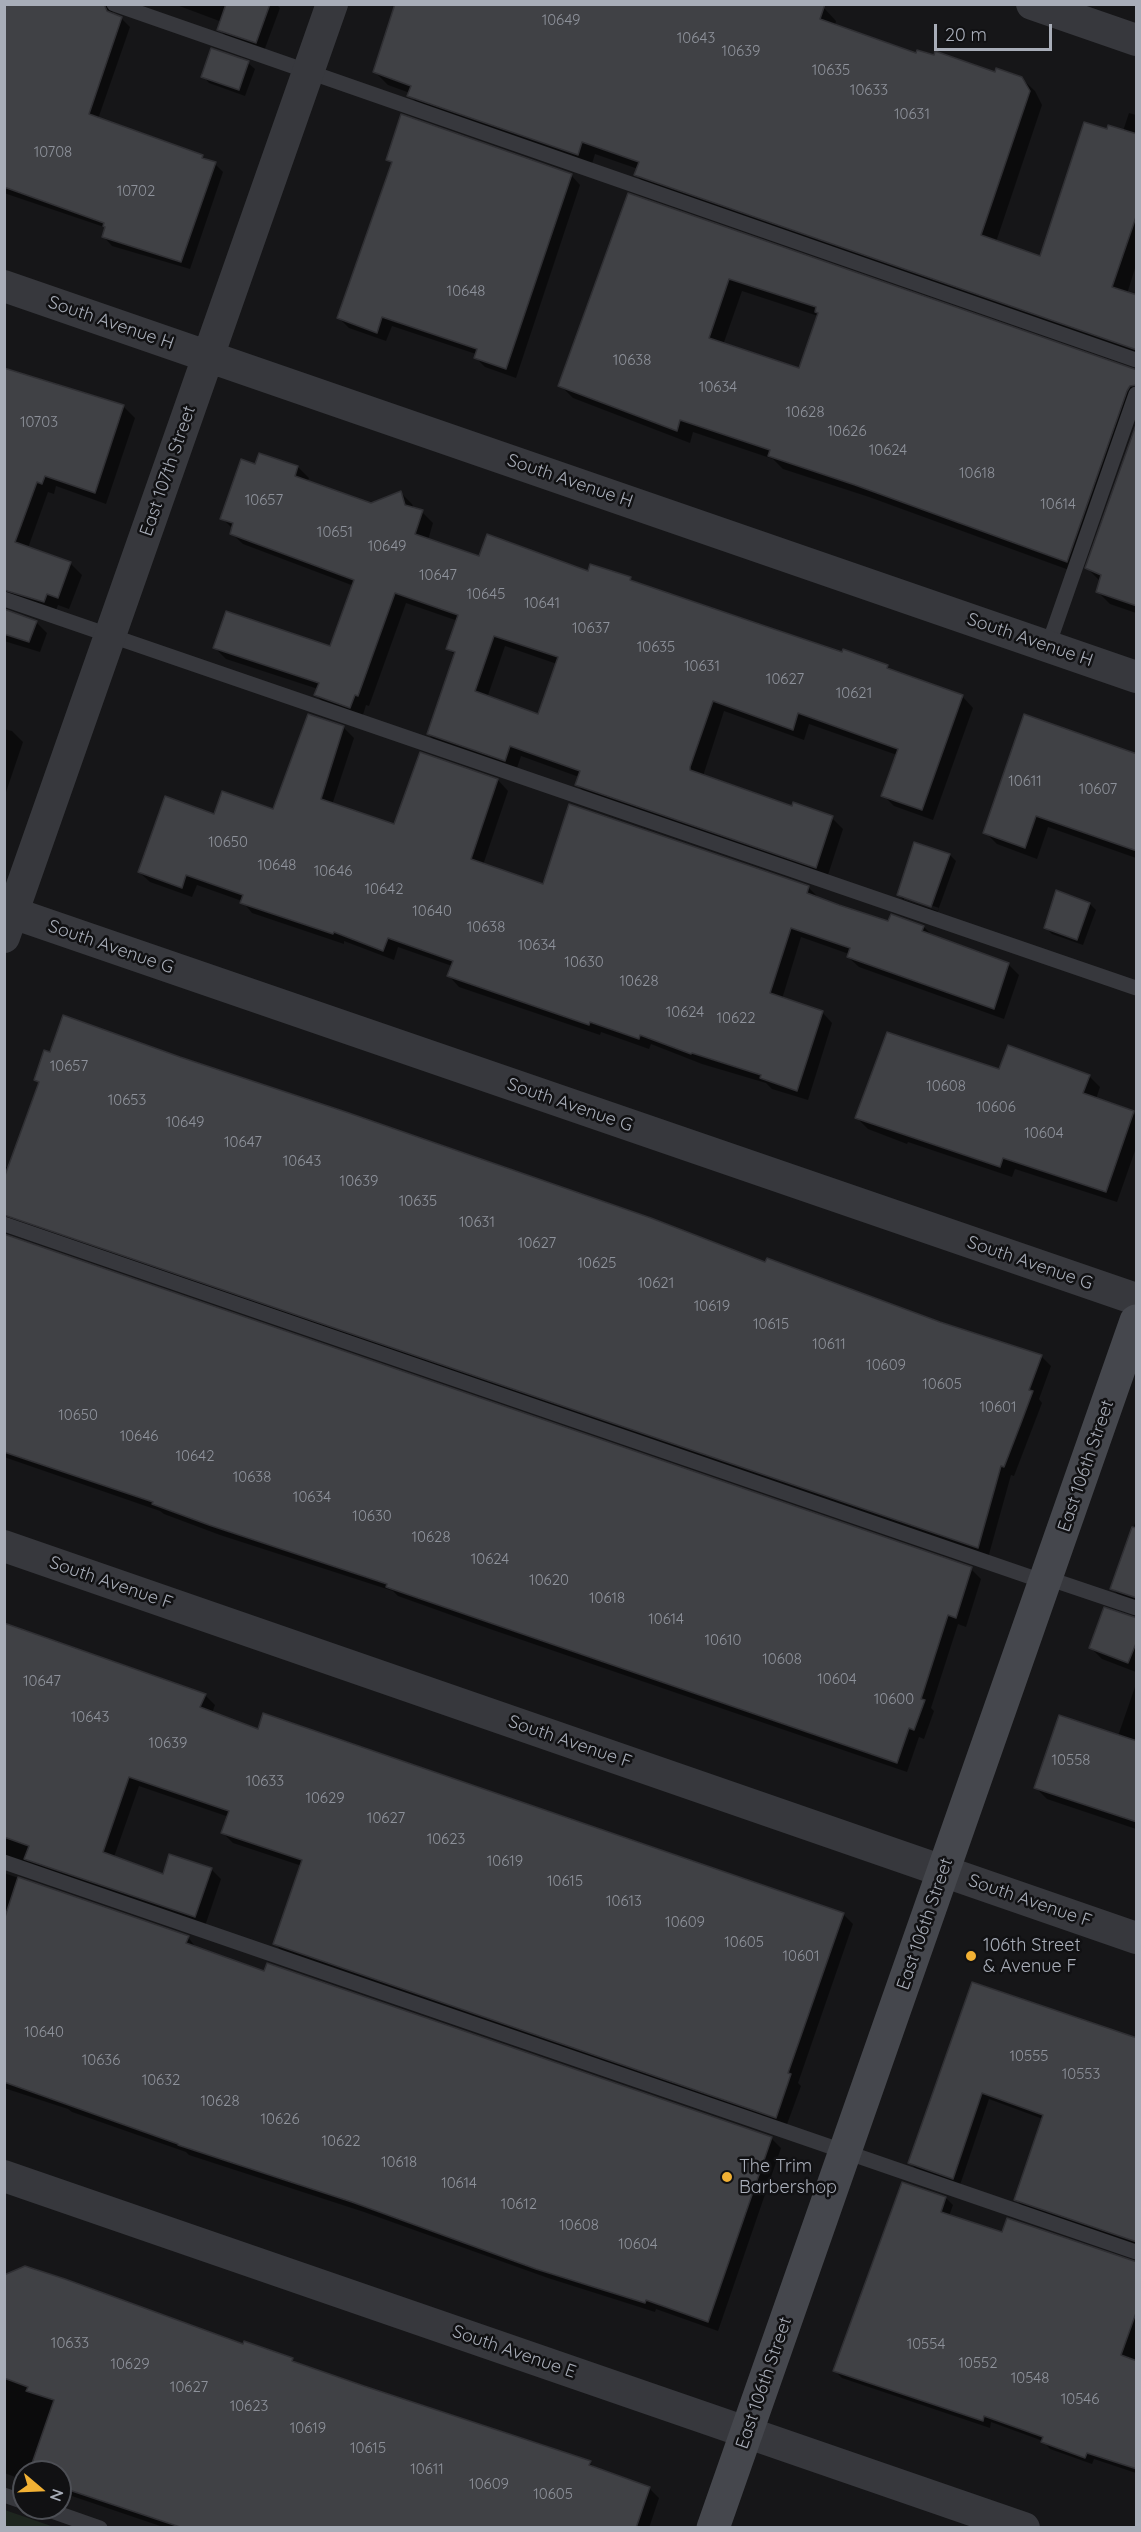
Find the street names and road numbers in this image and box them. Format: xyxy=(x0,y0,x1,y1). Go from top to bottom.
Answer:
street label: South Avenue H xyxy=(45,291,177,355)
street label: East 107th Street xyxy=(136,403,200,539)
street label: South Avenue H xyxy=(504,449,636,513)
street label: South Avenue H xyxy=(964,608,1096,672)
street label: South Avenue G xyxy=(45,915,177,979)
street label: South Avenue G xyxy=(504,1073,636,1137)
street label: South Avenue G xyxy=(964,1231,1096,1295)
street label: East 106th Street xyxy=(1053,1397,1119,1535)
street label: South Avenue F xyxy=(46,1552,176,1614)
street label: South Avenue F xyxy=(505,1711,635,1773)
street label: East 106th Street xyxy=(892,1855,958,1993)
street label: South Avenue F xyxy=(965,1870,1095,1932)
street label: East 106th Street xyxy=(731,2314,797,2452)
street label: South Avenue E xyxy=(449,2321,579,2383)

